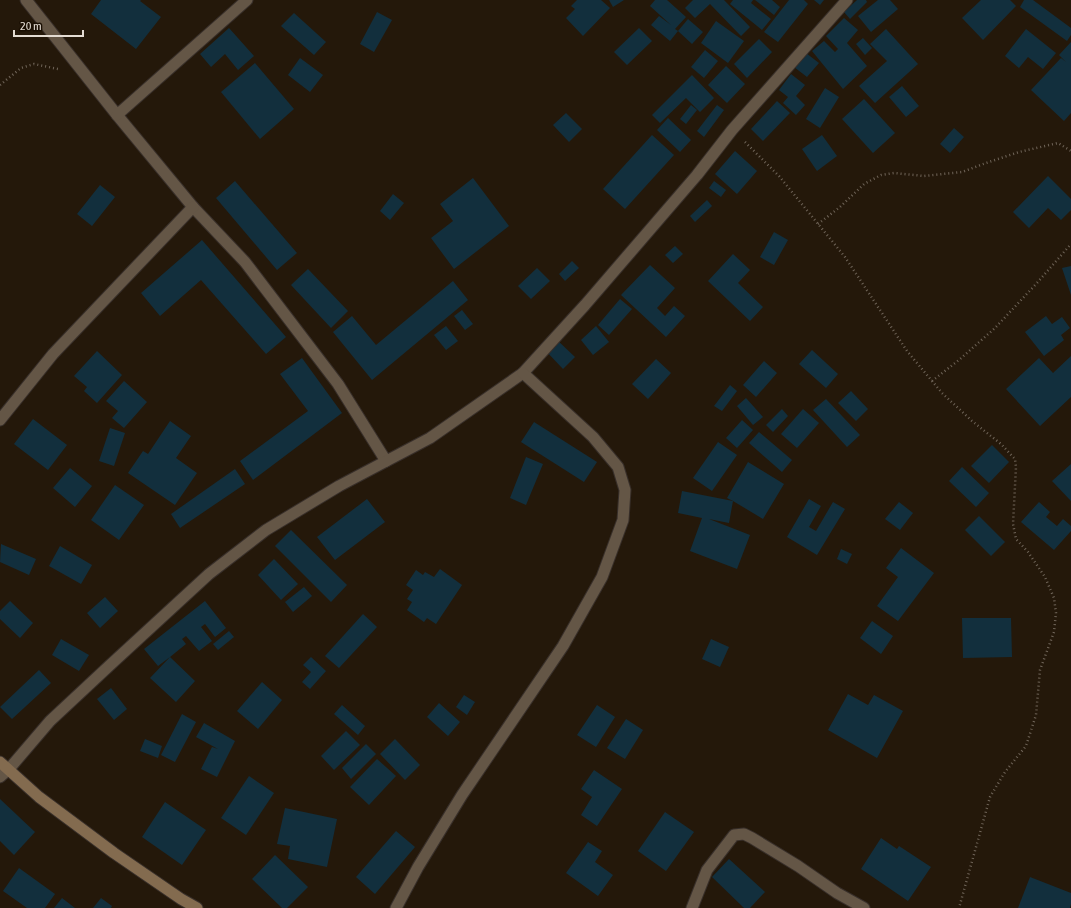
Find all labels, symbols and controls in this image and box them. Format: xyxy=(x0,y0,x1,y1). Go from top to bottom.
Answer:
scale bar xyxy=(14,12,83,38)
text: 20 m xyxy=(20,19,42,33)

